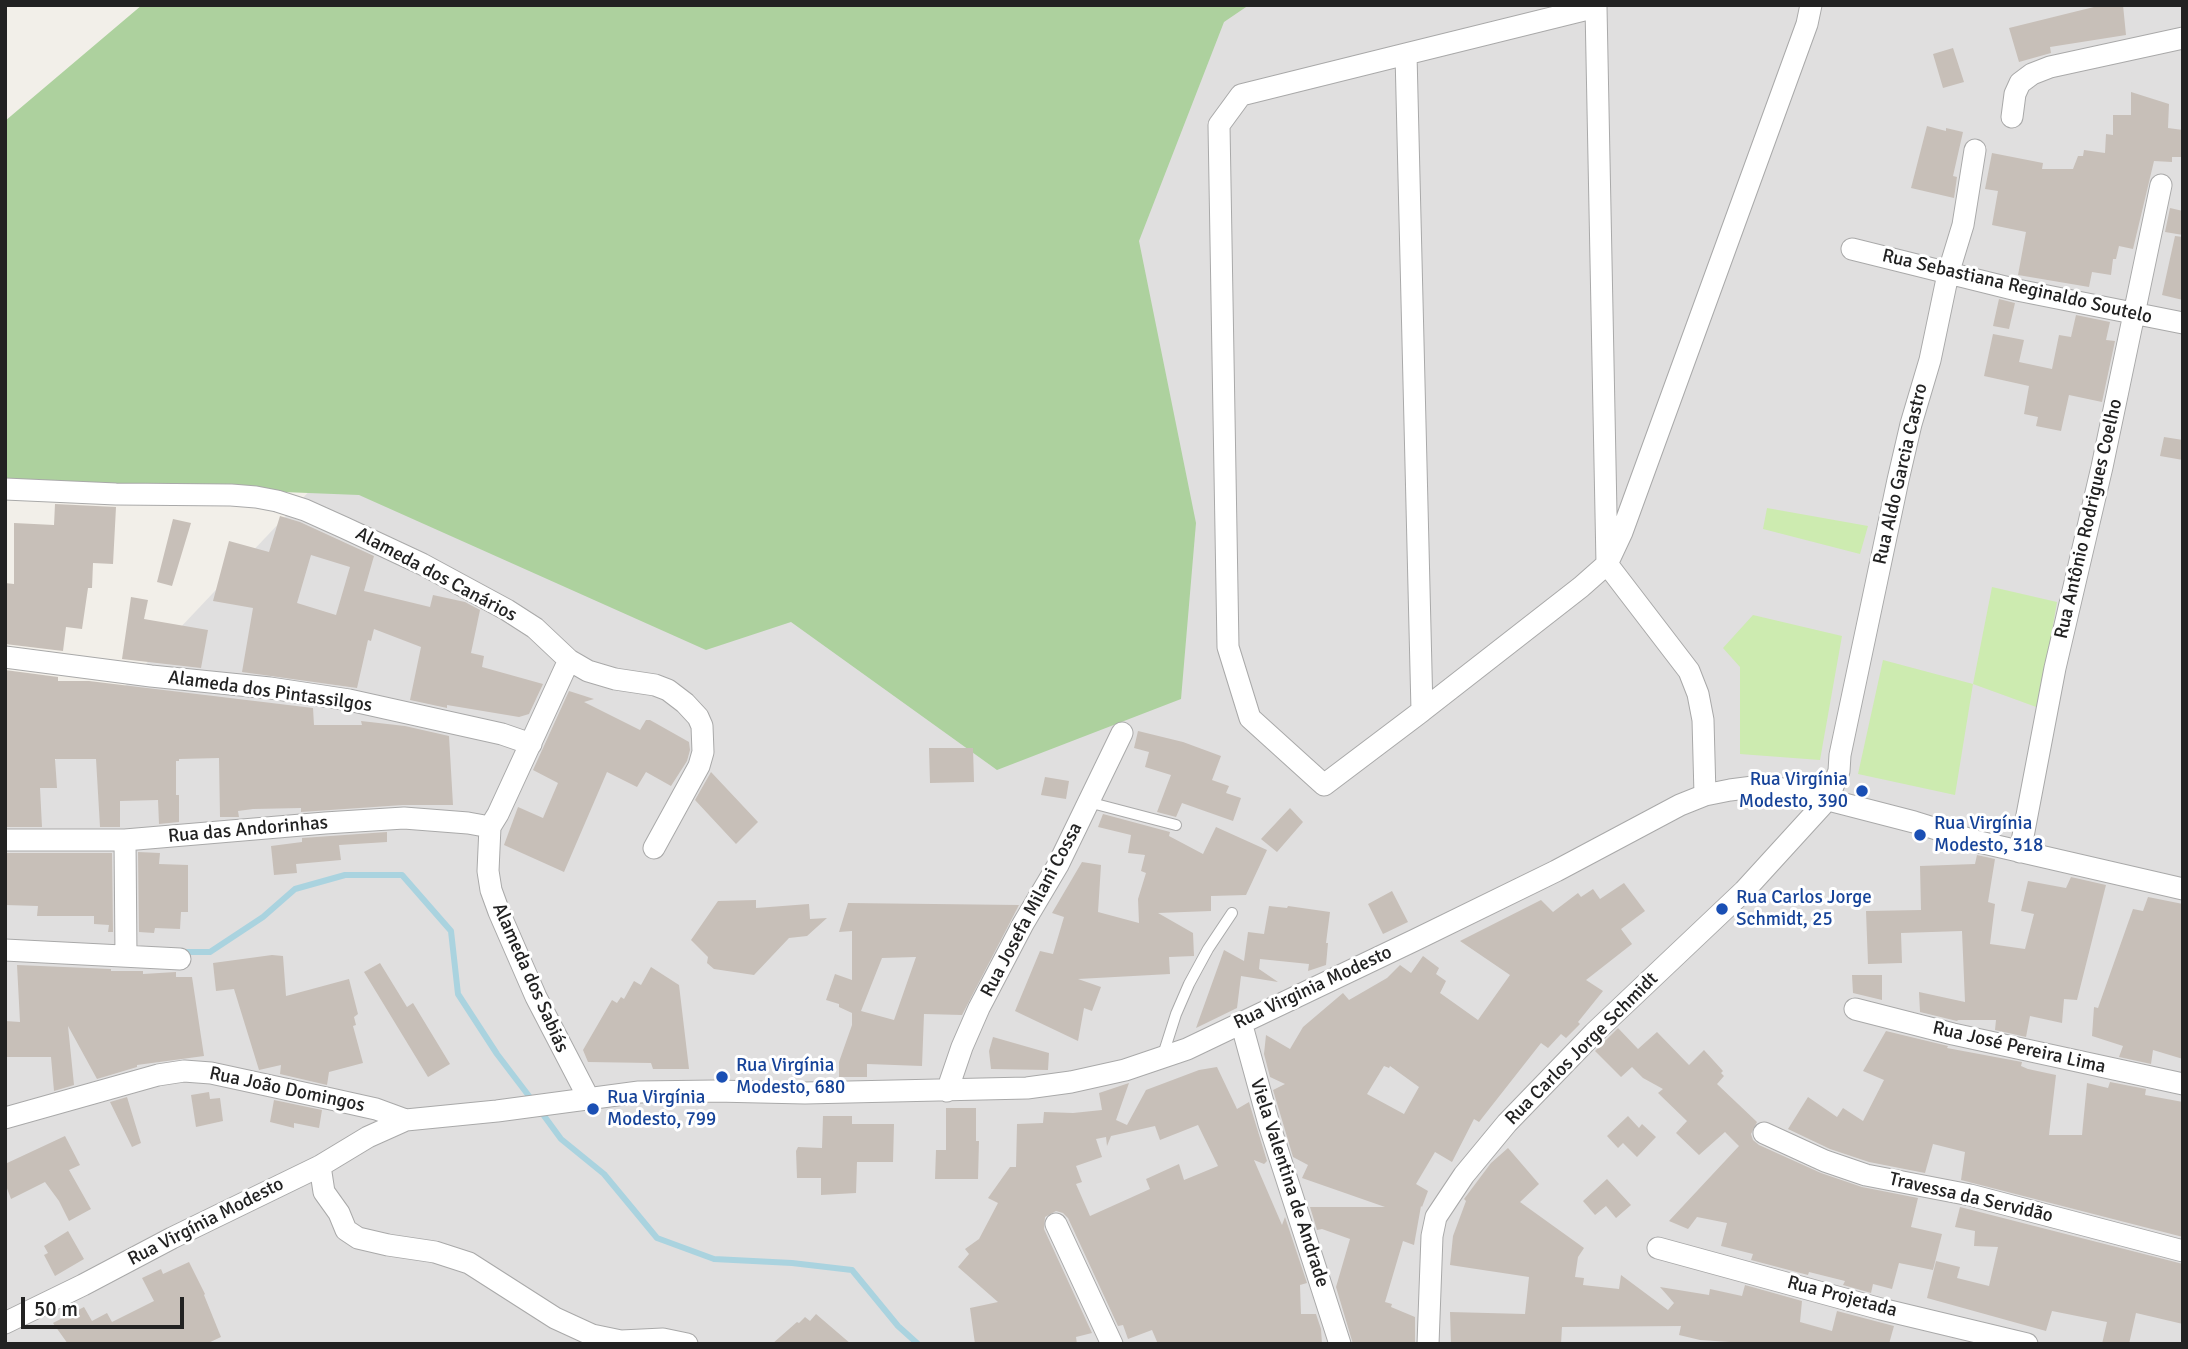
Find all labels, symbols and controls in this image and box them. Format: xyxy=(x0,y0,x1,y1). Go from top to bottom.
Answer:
street label: Rua Sebastiana Reginaldo Soutelo xyxy=(1880,245,2154,329)
street label: Rua Aldo Garcia Castro xyxy=(1869,381,1933,567)
street label: Rua Antônio Rodrigues Coelho xyxy=(2050,397,2128,641)
street label: Alameda dos Canários xyxy=(351,523,521,627)
street label: Alameda dos Pintassilgos xyxy=(167,666,373,718)
place label: Rua Virgínia Modesto, 390 xyxy=(1739,769,1848,813)
marker: Rua Virgínia Modesto, 390 xyxy=(1854,783,1870,799)
street label: Rua das Andorinhas xyxy=(167,812,329,848)
place label: Rua Virgínia Modesto, 318 xyxy=(1934,813,2043,857)
street label: Rua Josefa Milani Cossa xyxy=(976,819,1088,1001)
marker: Rua Virgínia Modesto, 318 xyxy=(1912,827,1928,843)
place label: Rua Carlos Jorge Schmidt, 25 xyxy=(1736,887,1872,931)
street label: Alameda dos Sabiás xyxy=(487,900,573,1056)
marker: Rua Carlos Jorge Schmidt, 25 xyxy=(1714,901,1730,917)
street label: Rua Virginia Modesto xyxy=(1230,941,1396,1035)
street label: Rua Carlos Jorge Schmidt xyxy=(1501,968,1663,1130)
street label: Rua José Pereira Lima xyxy=(1930,1017,2108,1079)
place label: Rua Virgínia Modesto, 680 xyxy=(736,1055,845,1099)
street label: Rua João Domingos xyxy=(207,1062,367,1118)
marker: Rua Virgínia Modesto, 680 xyxy=(714,1069,730,1085)
street label: Viela Valentina de Andrade xyxy=(1244,1076,1334,1290)
place label: Rua Virgínia Modesto, 799 xyxy=(607,1087,716,1131)
marker: Rua Virgínia Modesto, 799 xyxy=(585,1101,601,1117)
street label: Travessa da Servidão xyxy=(1887,1168,2055,1228)
street label: Rua Virgínia Modesto xyxy=(124,1173,288,1271)
street label: Rua Projetada xyxy=(1785,1271,1899,1323)
scale bar xyxy=(24,1282,187,1326)
text: 50 m xyxy=(34,1296,78,1322)

